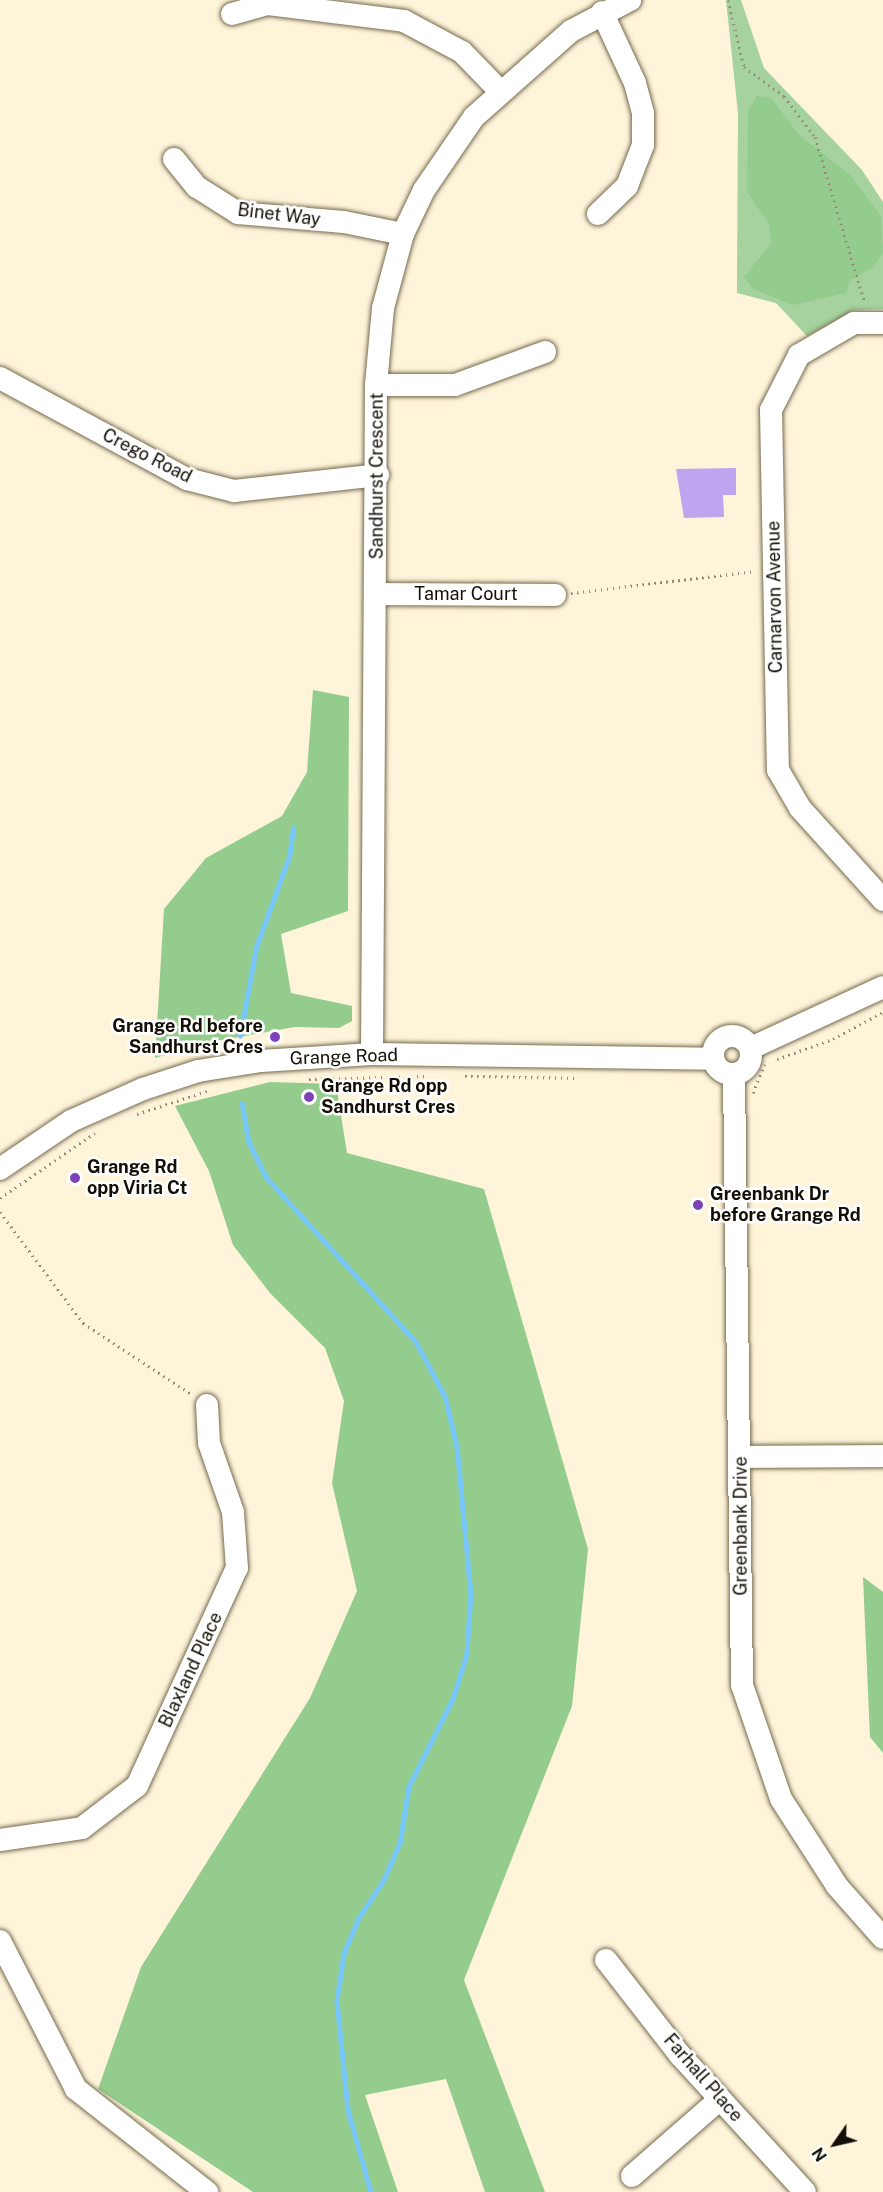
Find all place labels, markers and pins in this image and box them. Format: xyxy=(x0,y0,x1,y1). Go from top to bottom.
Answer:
place label: Grange Rd before Sandhurst Cres xyxy=(112,1016,263,1058)
marker: Grange Rd before Sandhurst Cres xyxy=(268,1030,282,1044)
place label: Grange Rd opp Sandhurst Cres xyxy=(321,1076,455,1118)
marker: Grange Rd opp Sandhurst Cres xyxy=(302,1090,316,1104)
place label: Grange Rd opp Viria Ct xyxy=(87,1157,188,1200)
marker: Grange Rd opp Viria Ct xyxy=(68,1171,82,1185)
place label: Greenbank Dr before Grange Rd xyxy=(710,1184,861,1226)
marker: Greenbank Dr before Grange Rd xyxy=(691,1198,705,1212)

